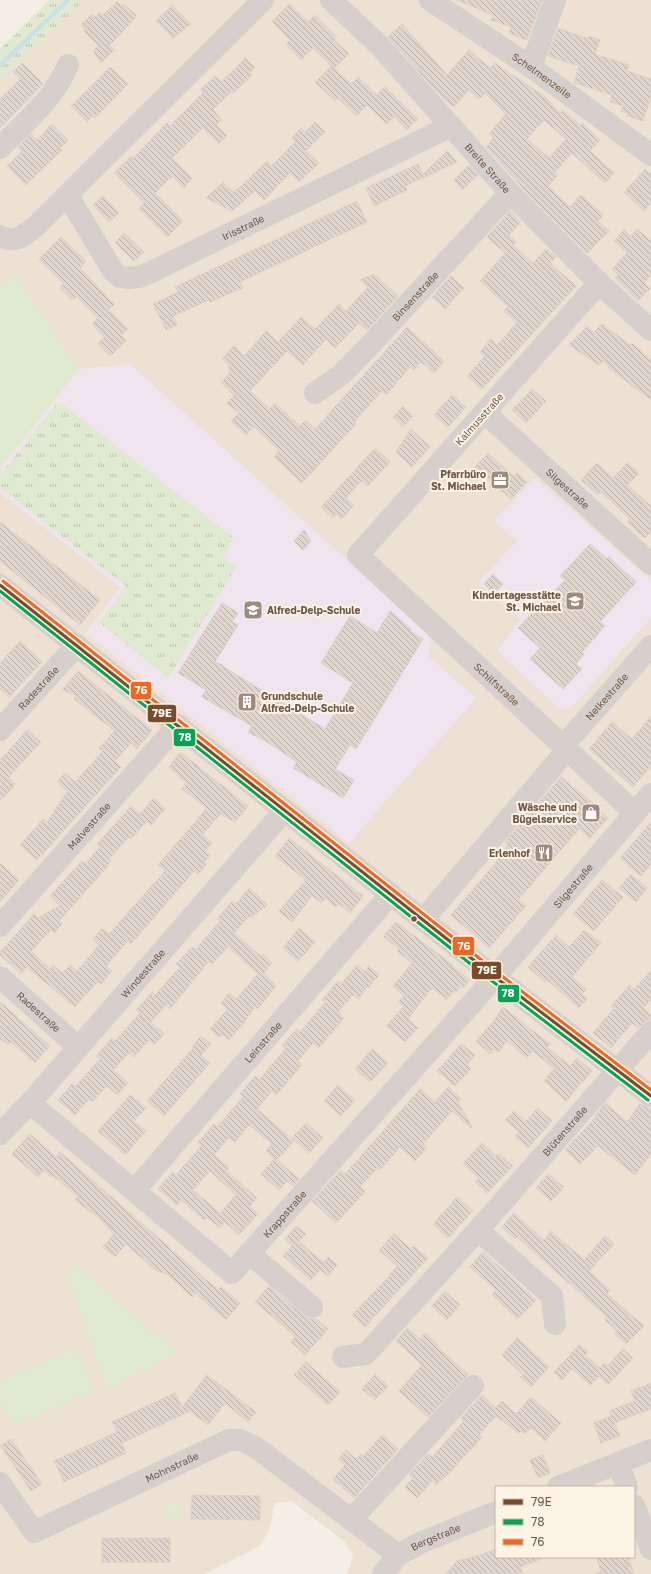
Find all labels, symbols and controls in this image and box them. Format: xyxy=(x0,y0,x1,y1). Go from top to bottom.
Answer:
street label: Schelmenzeile xyxy=(510,50,574,101)
street label: Breite Straße xyxy=(463,141,513,196)
street label: Irisstraße xyxy=(220,212,266,243)
street label: Binsenstraße xyxy=(389,268,441,323)
street label: Kalmusstraße xyxy=(452,390,506,448)
street label: Silgestraße xyxy=(544,466,592,511)
place label: Pfarrbüro St. Michael xyxy=(431,468,487,492)
office icon: Pfarrbüro St. Michael xyxy=(489,469,511,491)
place label: Kindertagesstätte St. Michael xyxy=(472,589,562,613)
school or university icon: Kindertagesstätte St. Michael xyxy=(564,590,586,612)
school or university icon: Alfred-Delp-Schule xyxy=(242,599,264,621)
place label: Alfred-Delp-Schule xyxy=(267,604,361,616)
street label: Schilfstraße xyxy=(472,660,522,708)
street label: Radestraße xyxy=(15,663,61,712)
street label: Nelkestraße xyxy=(583,670,630,722)
line badge: 76 xyxy=(130,681,152,700)
text: 76 xyxy=(135,683,148,696)
place label: Grundschule Alfred-Delp-Schule xyxy=(261,690,355,714)
building icon: Grundschule Alfred-Delp-Schule xyxy=(236,691,258,713)
line badge: 79E xyxy=(147,704,177,723)
text: 79E xyxy=(152,706,172,719)
line badge: 78 xyxy=(173,728,196,747)
text: 78 xyxy=(178,730,192,743)
street label: Malvestraße xyxy=(65,800,113,852)
place label: Wäsche und Bügelservice xyxy=(513,801,577,825)
shop icon: Wäsche und Bügelservice xyxy=(580,802,602,824)
restaurant icon: Erlenhof xyxy=(533,842,555,864)
place label: Erlenhof xyxy=(489,847,530,859)
street label: Silgestraße xyxy=(551,861,595,910)
unlabelled marker xyxy=(409,914,419,924)
line badge: 76 xyxy=(452,936,475,956)
text: 76 xyxy=(458,939,471,952)
street label: Windestraße xyxy=(118,946,167,1000)
line badge: 79E xyxy=(471,961,502,980)
text: 79E xyxy=(477,963,497,976)
line badge: 78 xyxy=(497,984,520,1003)
text: 78 xyxy=(501,986,515,999)
street label: Radestraße xyxy=(14,989,63,1035)
street label: Leinstraße xyxy=(242,1019,284,1065)
street label: Blütenstraße xyxy=(540,1103,590,1158)
street label: Krappstraße xyxy=(260,1188,309,1240)
street label: Mohnstraße xyxy=(143,1449,200,1485)
legend xyxy=(495,1486,635,1558)
text: 79E xyxy=(531,1494,552,1509)
text: 78 xyxy=(531,1514,545,1529)
street label: Bergstraße xyxy=(409,1521,462,1553)
text: 76 xyxy=(531,1534,545,1549)

